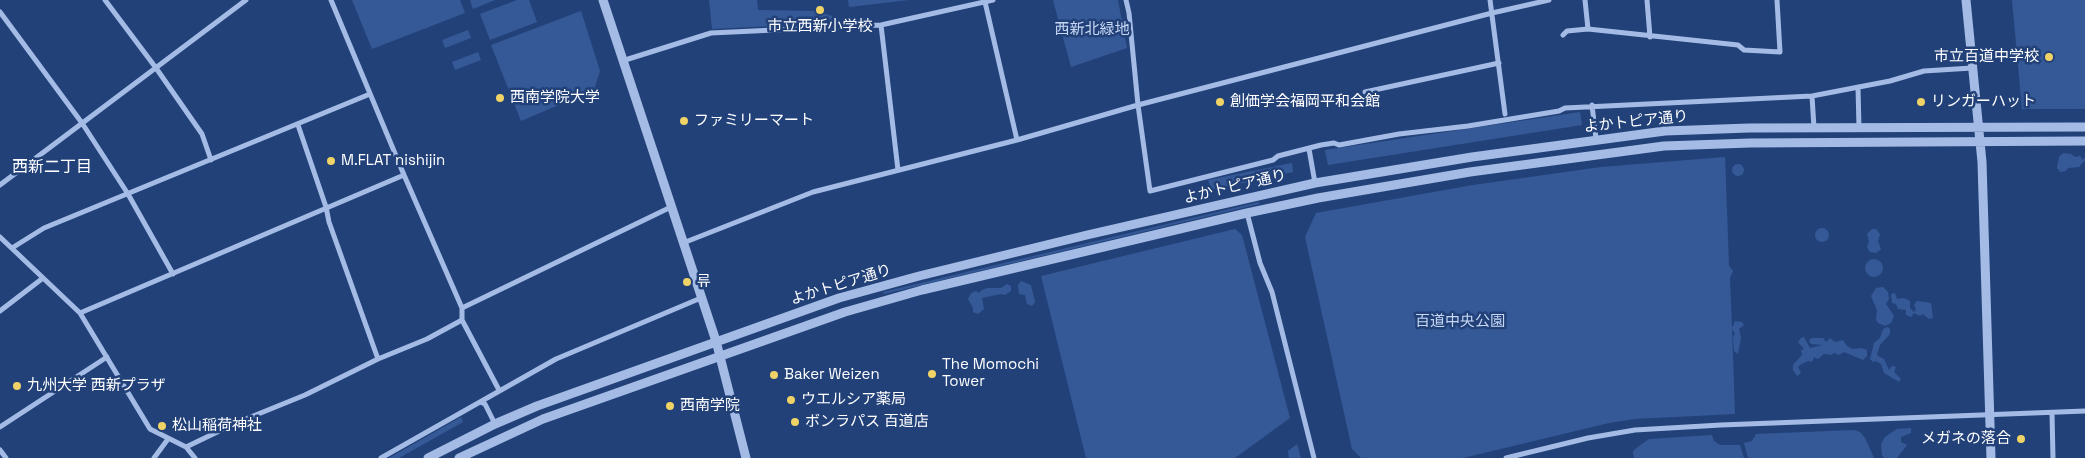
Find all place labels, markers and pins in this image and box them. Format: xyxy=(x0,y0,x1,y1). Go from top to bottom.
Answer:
marker: 市立西新小学校 xyxy=(814,4,826,16)
place label: 市立西新小学校 xyxy=(768,18,872,36)
place label: 市立百道中学校 xyxy=(1934,48,2039,66)
marker: 市立百道中学校 xyxy=(2043,51,2055,63)
place label: 西南学院大学 xyxy=(510,89,600,107)
marker: 西南学院大学 xyxy=(494,92,506,104)
place label: 創価学会福岡平和会館 xyxy=(1230,93,1380,111)
place label: リンガーハット xyxy=(1931,93,2036,111)
marker: 創価学会福岡平和会館 xyxy=(1214,96,1226,108)
marker: リンガーハット xyxy=(1915,96,1927,108)
place label: ファミリーマート xyxy=(694,112,814,130)
marker: ファミリーマート xyxy=(678,115,690,127)
place label: M.FLAT nishijin xyxy=(341,152,445,170)
marker: M.FLAT nishijin xyxy=(325,155,337,167)
place label: 류 xyxy=(697,273,711,291)
marker: 류 xyxy=(681,276,693,288)
place label: The Momochi Tower xyxy=(942,356,1039,391)
place label: Baker Weizen xyxy=(784,366,880,384)
marker: The Momochi Tower xyxy=(926,368,938,380)
marker: Baker Weizen xyxy=(768,369,780,381)
place label: 九州大学 西新プラザ xyxy=(27,377,166,395)
marker: 九州大学 西新プラザ xyxy=(11,380,23,392)
place label: ウエルシア薬局 xyxy=(801,391,906,409)
marker: ウエルシア薬局 xyxy=(785,394,797,406)
place label: 西南学院 xyxy=(680,397,740,415)
marker: 西南学院 xyxy=(664,400,676,412)
place label: ボンラパス 百道店 xyxy=(805,413,929,431)
marker: ボンラパス 百道店 xyxy=(789,416,801,428)
place label: 松山稲荷神社 xyxy=(172,417,262,435)
marker: 松山稲荷神社 xyxy=(156,420,168,432)
place label: メガネの落合 xyxy=(1921,430,2011,448)
marker: メガネの落合 xyxy=(2015,433,2027,445)

